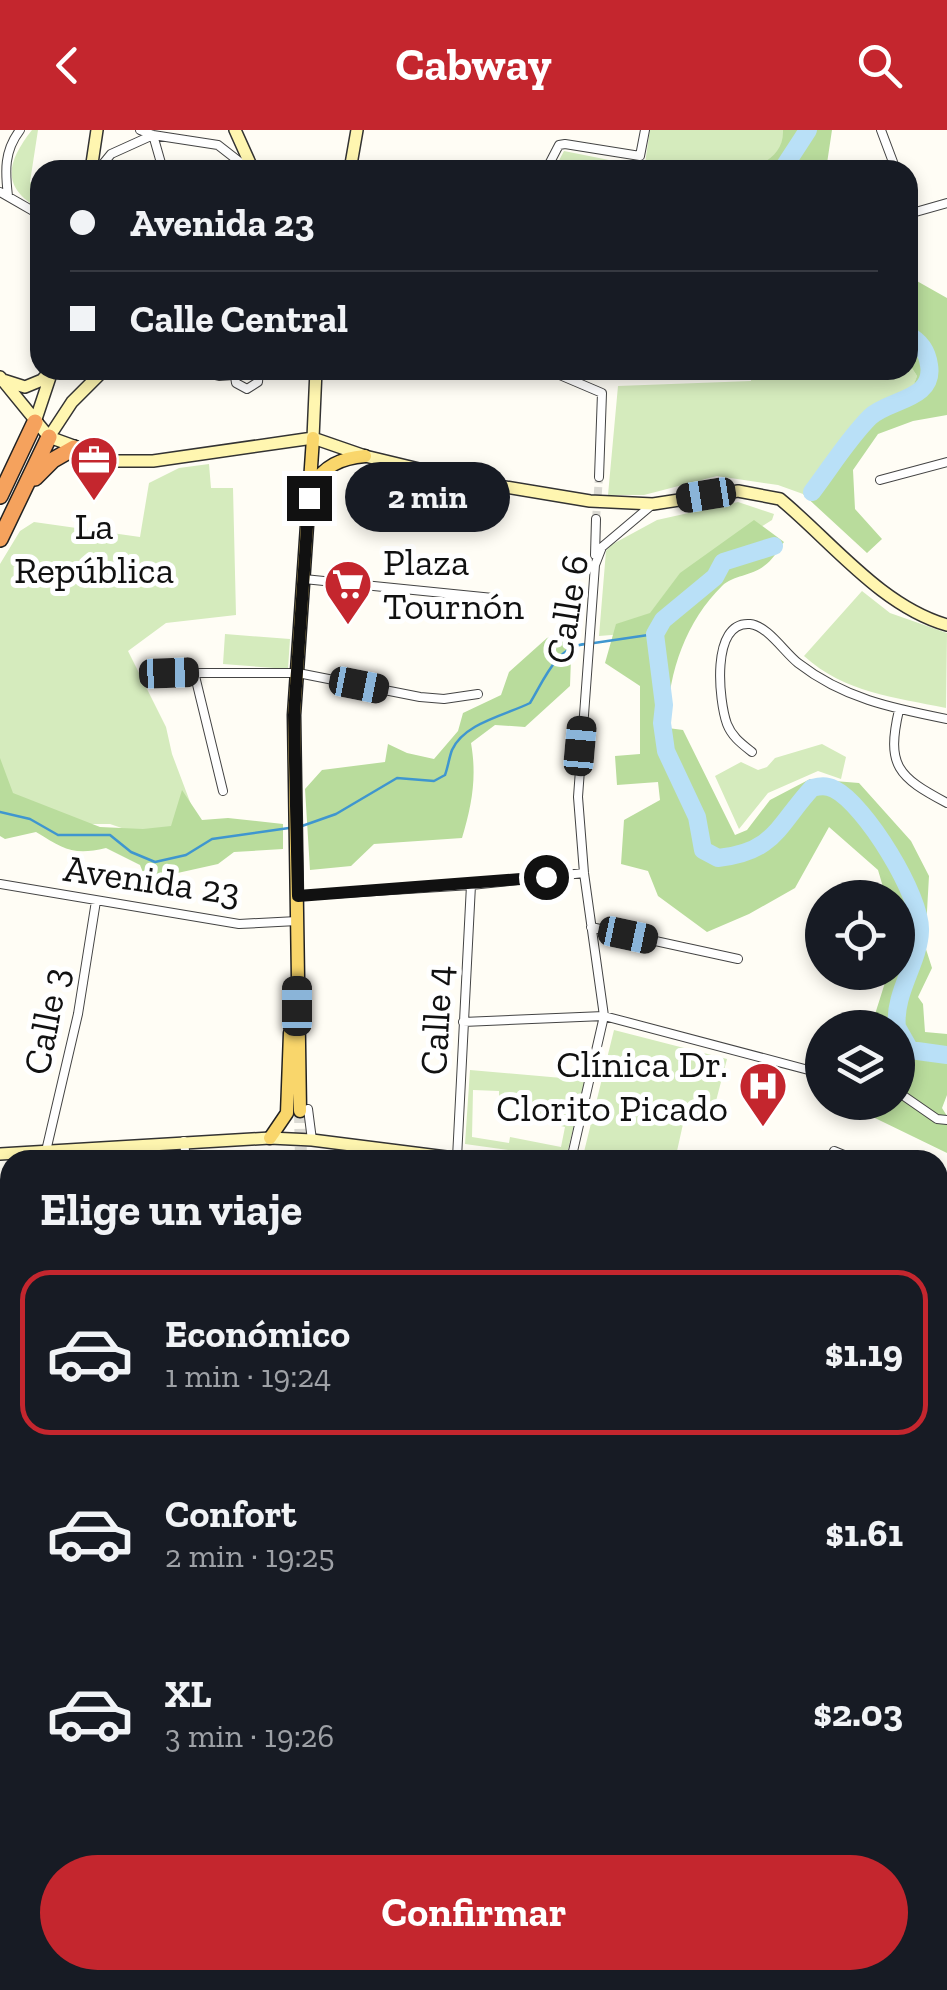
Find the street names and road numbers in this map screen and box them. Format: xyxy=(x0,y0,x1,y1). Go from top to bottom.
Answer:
street label: Calle 6 xyxy=(536,551,598,667)
street label: Avenida 23 xyxy=(61,845,243,915)
street label: Calle 3 xyxy=(13,964,79,1078)
street label: Calle 4 xyxy=(410,964,462,1076)

